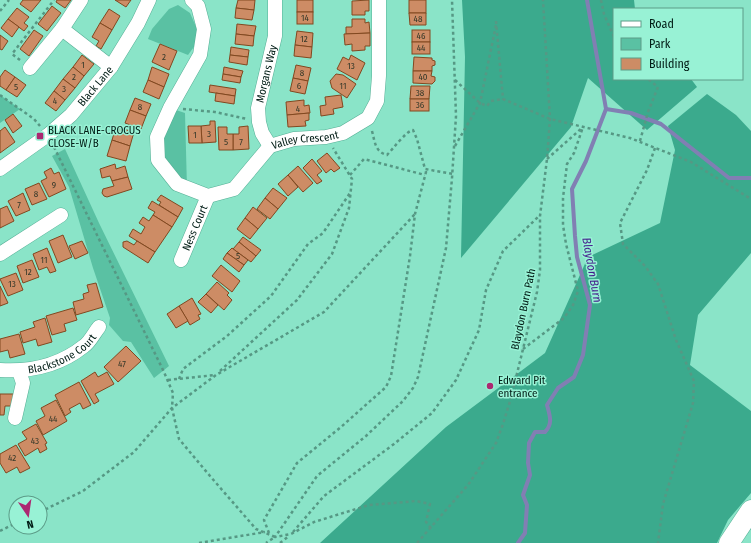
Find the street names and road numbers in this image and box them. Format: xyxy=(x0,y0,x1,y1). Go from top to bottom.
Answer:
street label: Morgans Way xyxy=(254,44,280,104)
street label: Black Lane xyxy=(75,64,116,109)
street label: Valley Crescent xyxy=(270,128,340,152)
street label: Ness Court xyxy=(180,203,211,253)
street label: Blaydon Burn Path xyxy=(509,267,538,351)
street label: Blackstone Court xyxy=(27,331,99,376)

